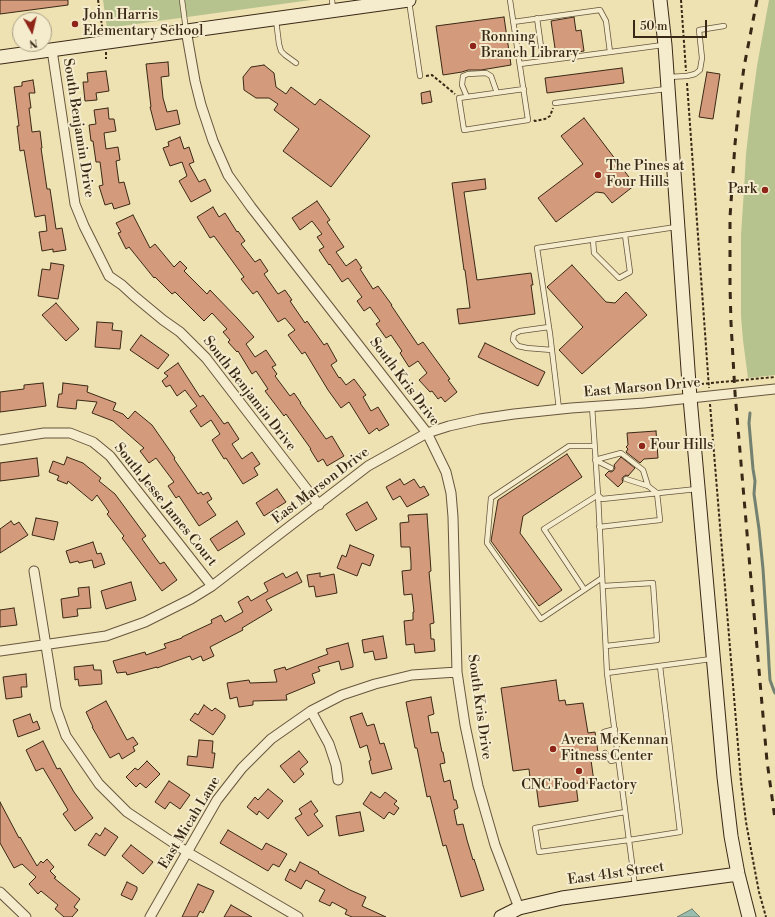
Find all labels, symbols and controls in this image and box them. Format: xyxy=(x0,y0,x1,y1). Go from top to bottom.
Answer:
place label: John Harris Elementary School xyxy=(83,8,203,40)
north arrow xyxy=(12,12,52,52)
scale bar xyxy=(635,12,709,38)
marker: John Harris Elementary School xyxy=(70,19,80,29)
text: 50 m xyxy=(640,19,668,34)
place label: Ronning Branch Library xyxy=(481,30,579,62)
text: N xyxy=(28,35,39,50)
marker: Ronning Branch Library xyxy=(468,41,478,51)
street label: South Benjamin Drive xyxy=(59,57,97,199)
place label: The Pines at Four Hills xyxy=(606,159,685,192)
marker: The Pines at Four Hills xyxy=(593,170,603,180)
place label: Park xyxy=(728,182,757,198)
marker: Park xyxy=(760,185,770,195)
street label: South Benjamin Drive xyxy=(199,333,299,455)
street label: South Kris Drive xyxy=(365,335,443,429)
street label: East Marson Drive xyxy=(583,375,701,401)
place label: Four Hills xyxy=(650,438,713,454)
street label: South Jesse James Court xyxy=(110,440,220,570)
marker: Four Hills xyxy=(637,441,647,451)
street label: East Marson Drive xyxy=(269,444,373,528)
street label: South Kris Drive xyxy=(463,653,495,761)
place label: Avera McKennan Fitness Center xyxy=(561,733,668,766)
marker: Avera McKennan Fitness Center xyxy=(548,744,558,754)
marker: CNC Food Factory xyxy=(574,766,584,776)
street label: East Micah Lane xyxy=(156,774,224,872)
place label: CNC Food Factory xyxy=(521,778,637,794)
street label: East 41st Street xyxy=(567,859,665,889)

